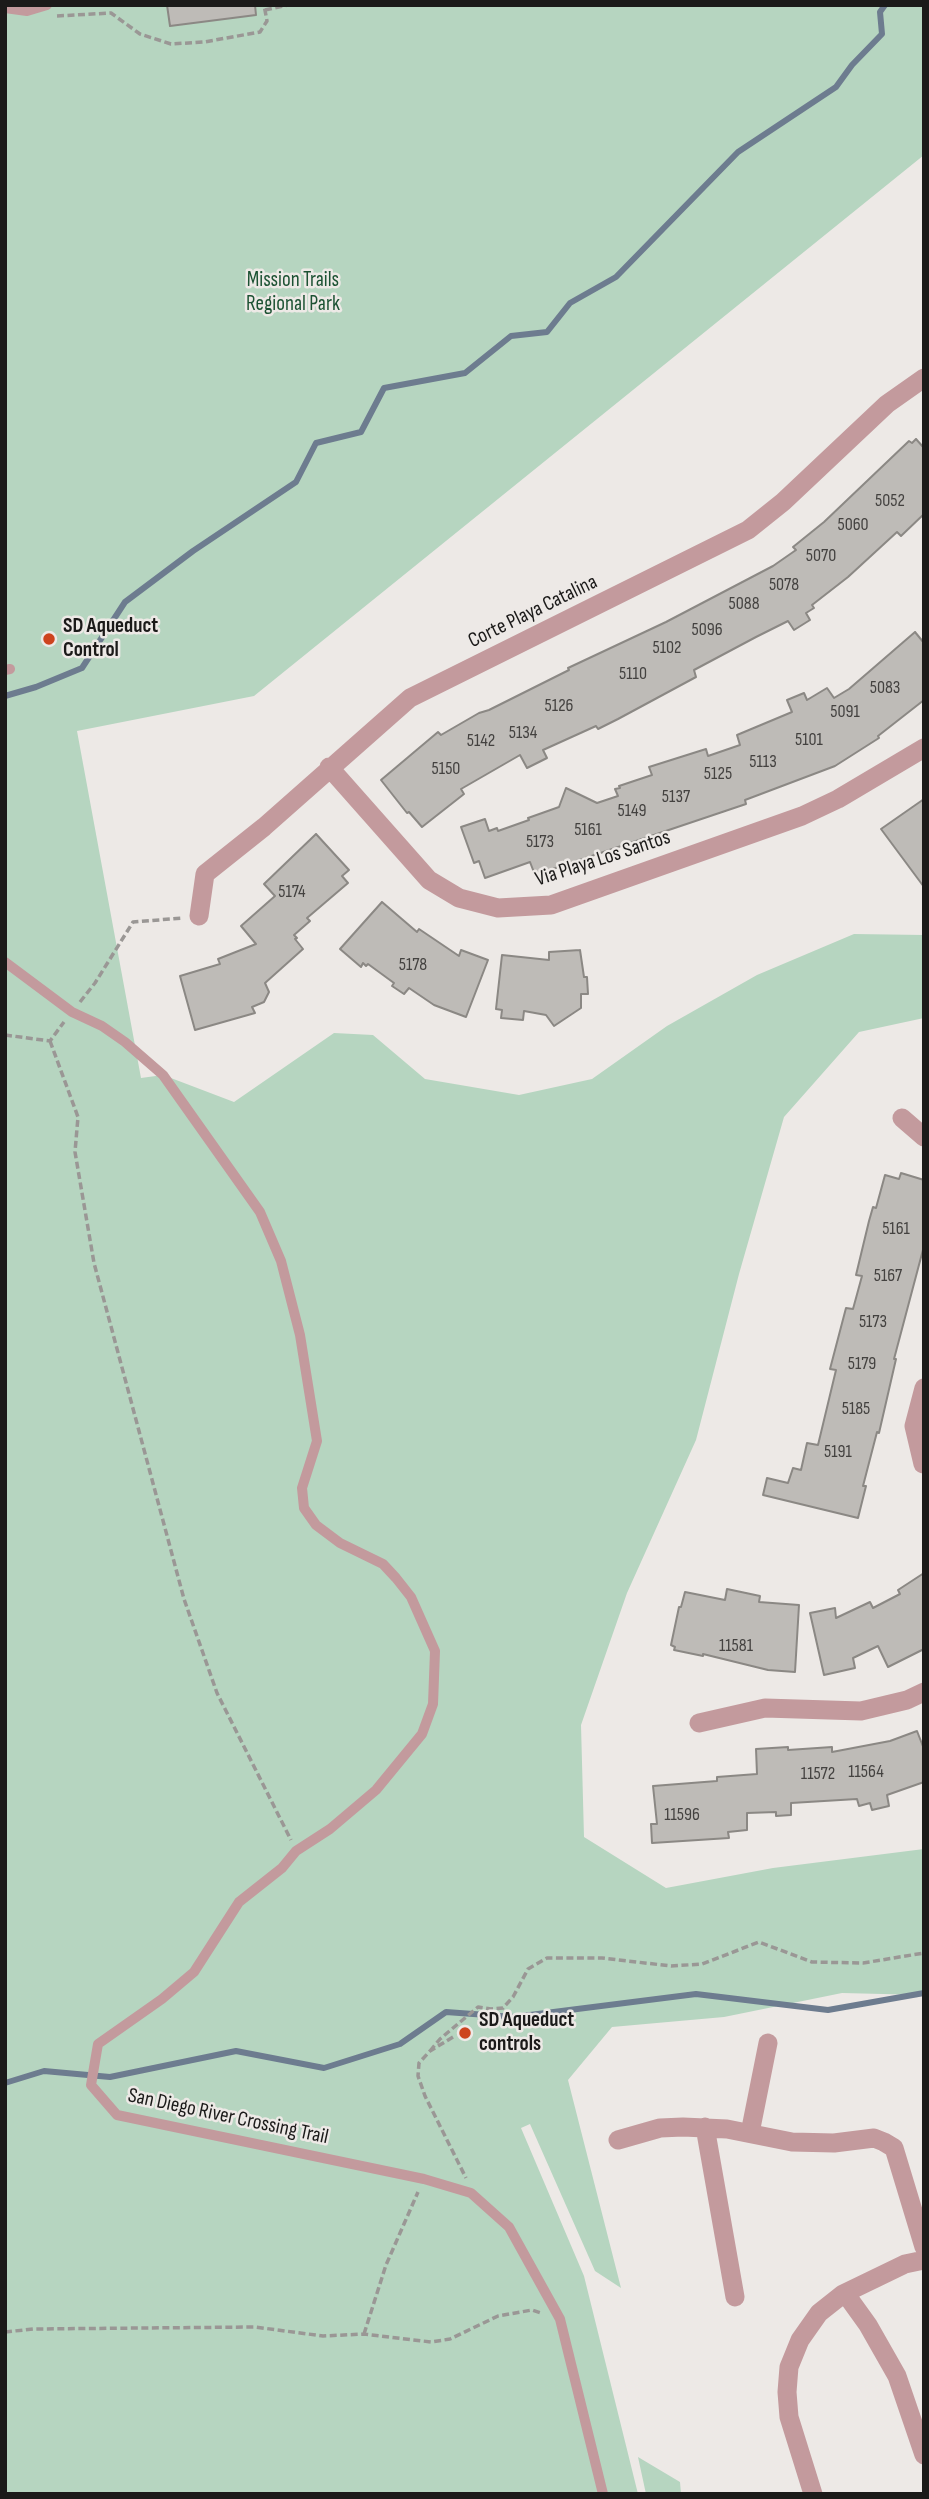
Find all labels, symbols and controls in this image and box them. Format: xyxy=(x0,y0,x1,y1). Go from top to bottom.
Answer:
park label: Mission Trails Regional Park xyxy=(246,268,340,318)
house number: 5052 xyxy=(875,490,905,512)
house number: 5060 xyxy=(837,514,869,536)
house number: 5070 xyxy=(806,545,836,567)
street label: Corte Playa Catalina xyxy=(464,570,602,654)
house number: 5078 xyxy=(769,574,799,596)
house number: 5088 xyxy=(728,593,760,615)
place label: SD Aqueduct Control xyxy=(63,614,158,664)
house number: 5096 xyxy=(691,619,723,641)
marker: SD Aqueduct Control xyxy=(41,631,57,647)
house number: 5102 xyxy=(653,637,681,659)
house number: 5110 xyxy=(619,663,647,685)
house number: 5083 xyxy=(870,677,900,699)
house number: 5126 xyxy=(544,695,574,717)
house number: 5091 xyxy=(830,701,860,723)
house number: 5134 xyxy=(509,722,537,744)
house number: 5101 xyxy=(795,729,823,751)
house number: 5142 xyxy=(467,730,495,752)
house number: 5113 xyxy=(749,751,777,773)
house number: 5150 xyxy=(432,758,460,780)
house number: 5125 xyxy=(704,763,732,785)
house number: 5137 xyxy=(662,786,690,808)
house number: 5149 xyxy=(617,800,647,822)
house number: 5161 xyxy=(574,819,602,841)
street label: Via Playa Los Santos xyxy=(532,825,674,893)
house number: 5173 xyxy=(526,831,554,853)
house number: 5174 xyxy=(278,881,306,903)
house number: 5178 xyxy=(399,954,427,976)
house number: 5161 xyxy=(882,1218,910,1240)
house number: 5167 xyxy=(874,1265,902,1287)
house number: 5173 xyxy=(859,1311,887,1333)
house number: 5179 xyxy=(848,1353,876,1375)
house number: 5185 xyxy=(842,1398,870,1420)
house number: 5191 xyxy=(824,1441,852,1463)
house number: 11581 xyxy=(719,1635,753,1657)
house number: 11564 xyxy=(848,1761,884,1783)
house number: 11572 xyxy=(801,1763,835,1785)
house number: 11596 xyxy=(664,1804,700,1826)
place label: SD Aqueduct controls xyxy=(479,2008,574,2058)
marker: SD Aqueduct controls xyxy=(457,2025,473,2041)
street label: San Diego River Crossing Trail xyxy=(125,2083,331,2151)

